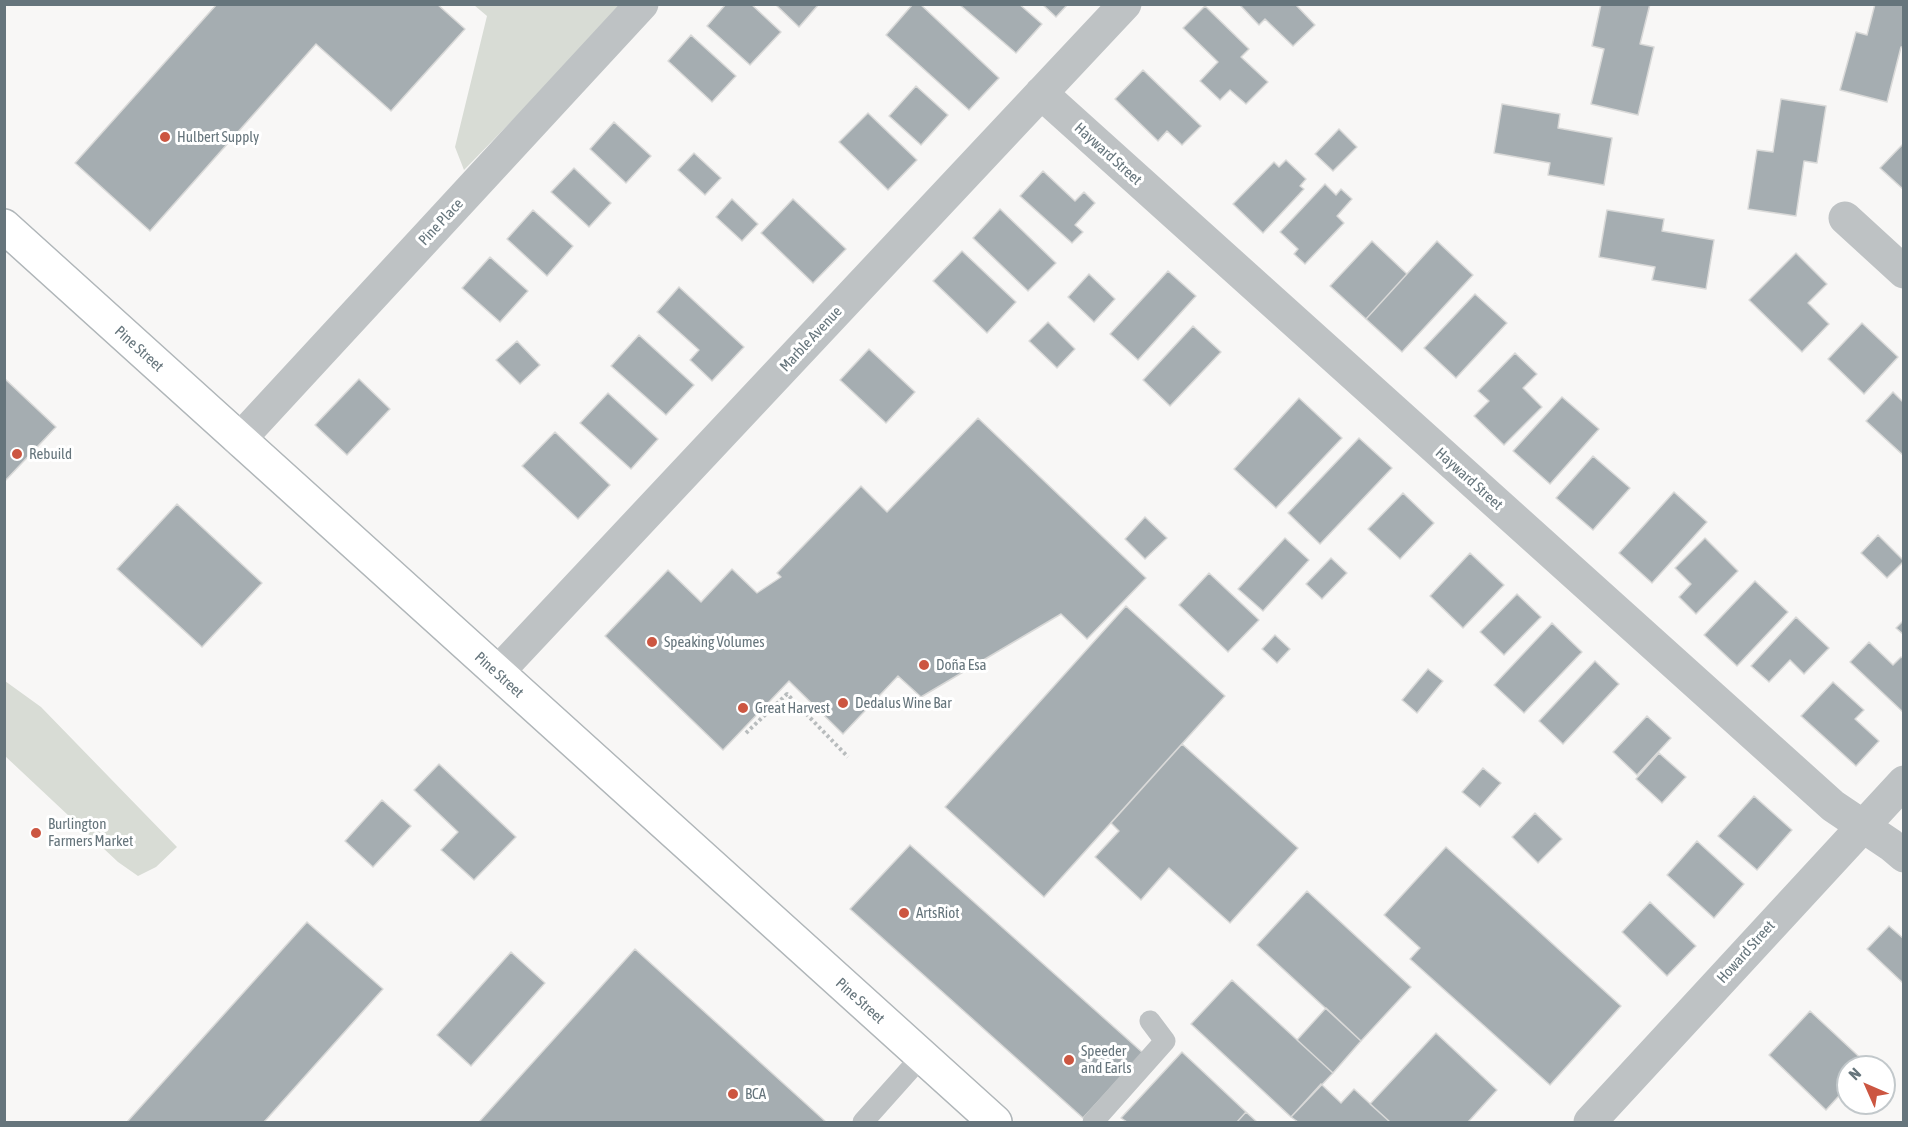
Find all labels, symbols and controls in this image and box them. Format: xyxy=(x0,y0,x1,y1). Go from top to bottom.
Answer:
street label: Hayward Street xyxy=(1071,119,1145,189)
place label: Hulbert Supply xyxy=(177,128,259,146)
marker: Hulbert Supply xyxy=(158,130,172,144)
street label: Pine Place xyxy=(415,195,467,249)
street label: Marble Avenue xyxy=(776,303,846,375)
street label: Pine Street xyxy=(111,322,167,376)
street label: Hayward Street xyxy=(1432,444,1506,514)
place label: Rebuild xyxy=(29,445,72,463)
marker: Rebuild xyxy=(10,447,24,461)
place label: Speaking Volumes xyxy=(664,633,765,651)
marker: Speaking Volumes xyxy=(645,635,659,649)
street label: Pine Street xyxy=(471,648,527,702)
place label: Doña Esa xyxy=(936,656,986,674)
marker: Doña Esa xyxy=(917,658,931,672)
place label: Dedalus Wine Bar xyxy=(855,694,952,712)
marker: Dedalus Wine Bar xyxy=(836,696,850,710)
place label: Great Harvest xyxy=(755,699,830,717)
marker: Great Harvest xyxy=(736,701,750,715)
place label: Burlington Farmers Market xyxy=(48,815,133,850)
marker: Burlington Farmers Market xyxy=(29,826,43,840)
place label: ArtsRiot xyxy=(916,904,960,922)
marker: ArtsRiot xyxy=(897,906,911,920)
street label: Howard Street xyxy=(1713,917,1779,987)
street label: Pine Street xyxy=(832,974,888,1028)
place label: Speeder and Earls xyxy=(1081,1042,1131,1077)
marker: Speeder and Earls xyxy=(1062,1053,1076,1067)
north arrow xyxy=(1836,1055,1896,1115)
text: N xyxy=(1845,1064,1864,1083)
place label: BCA xyxy=(745,1085,766,1103)
marker: BCA xyxy=(726,1087,740,1101)

